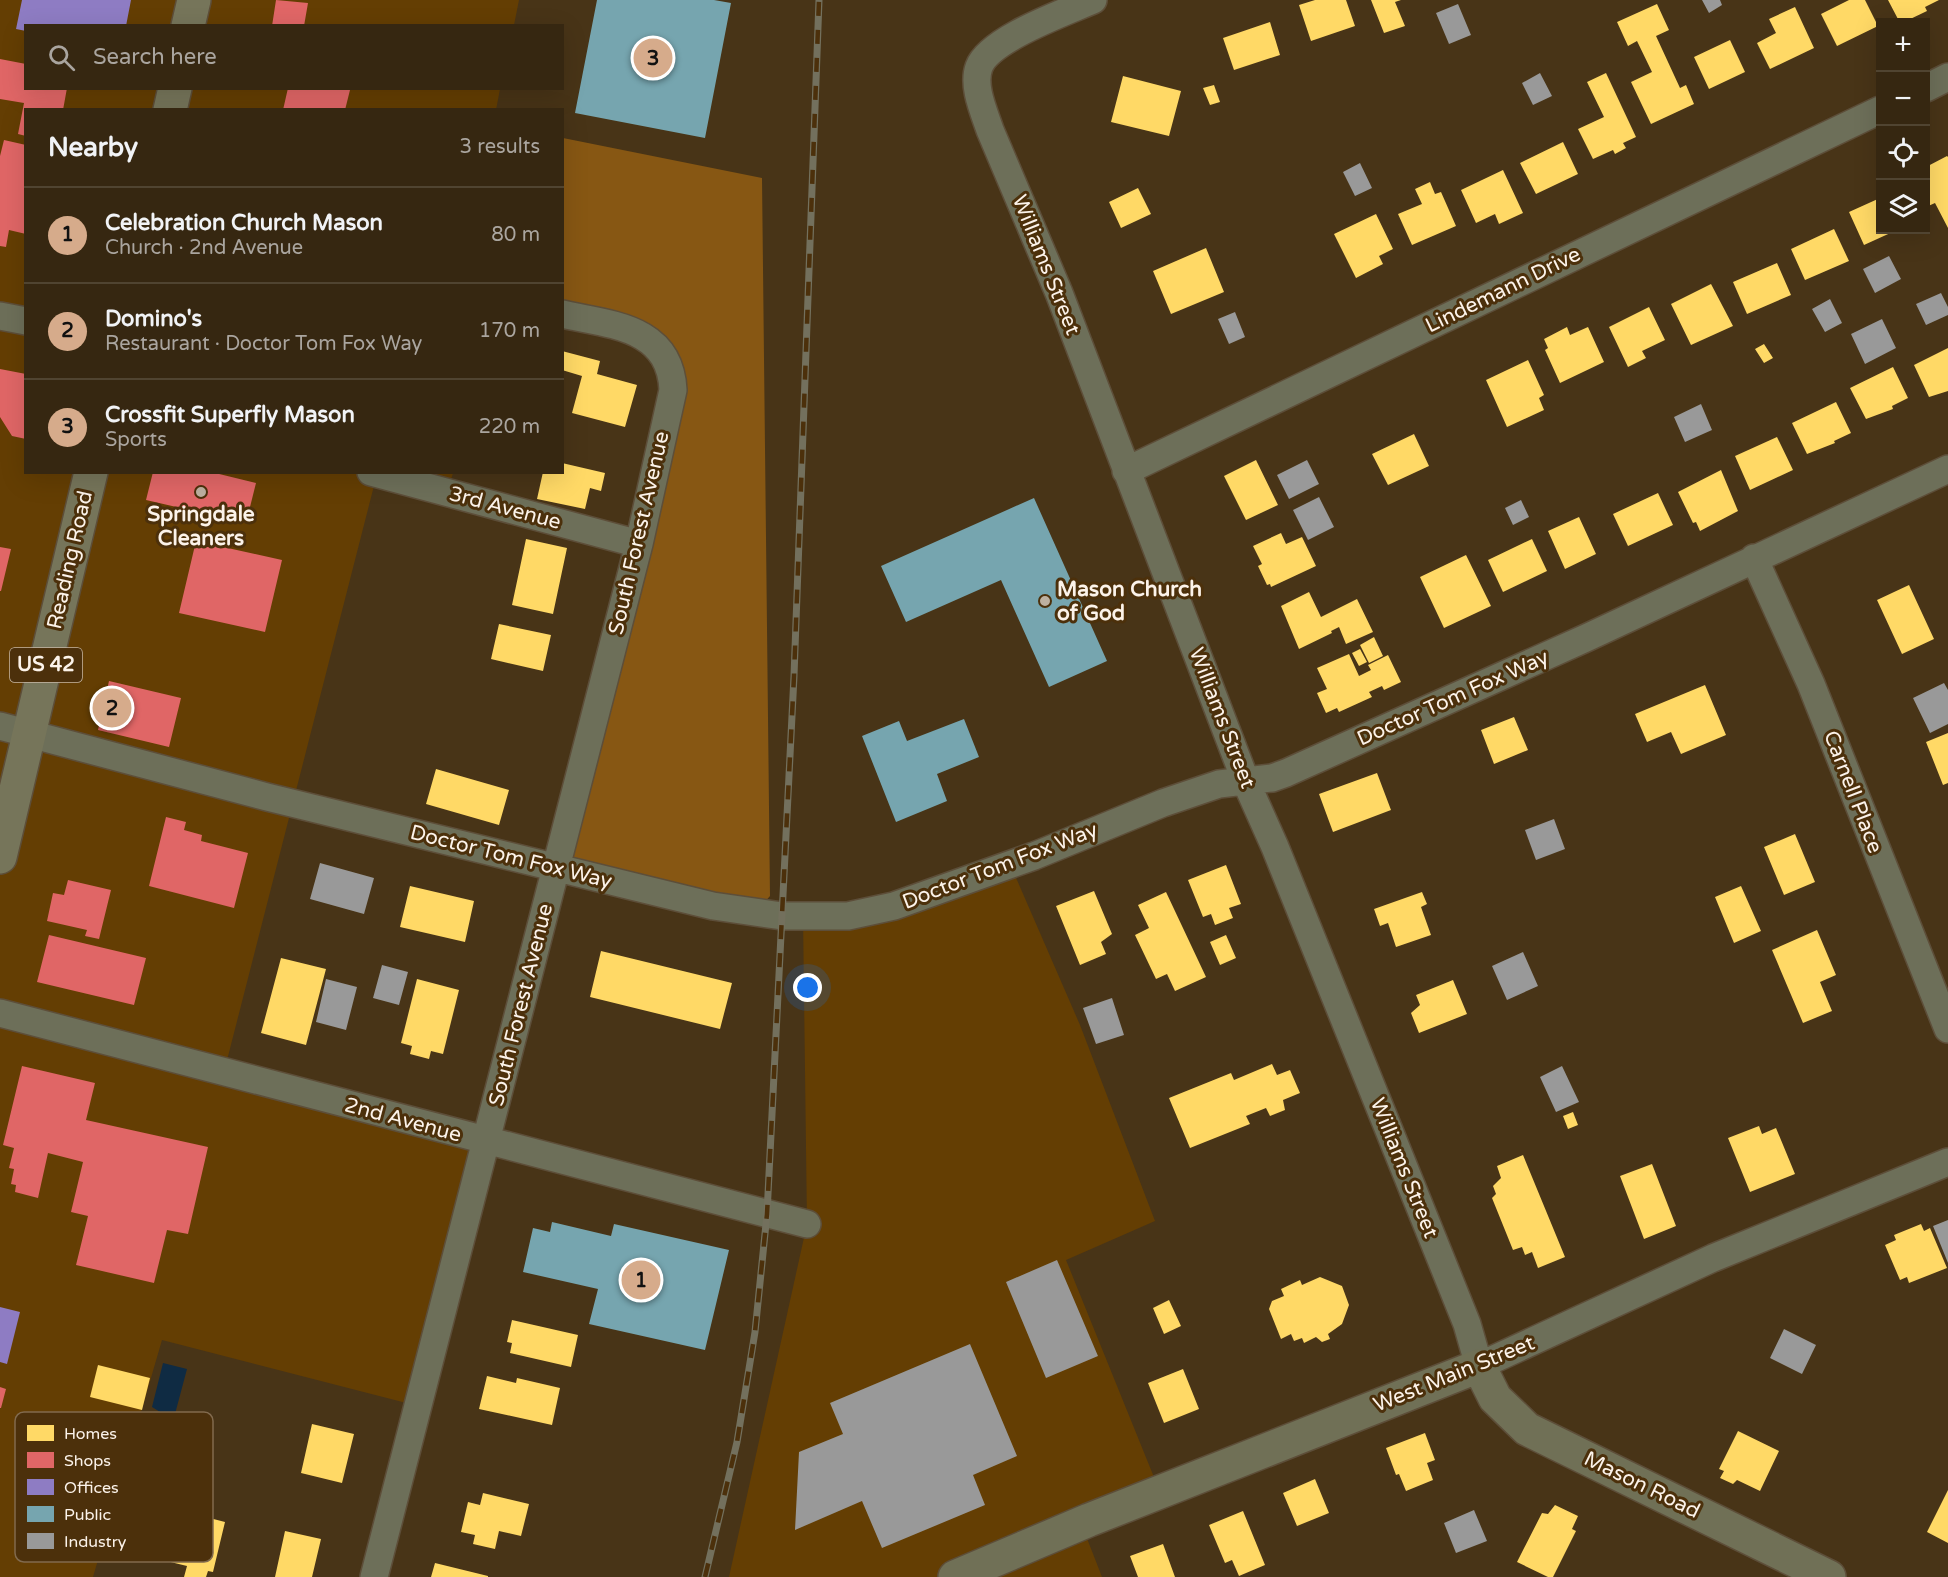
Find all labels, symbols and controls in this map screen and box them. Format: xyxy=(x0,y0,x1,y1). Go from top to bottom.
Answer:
map controls xyxy=(1876,18,1930,234)
button: + xyxy=(1876,18,1930,72)
search box xyxy=(24,24,564,90)
pin: 3 xyxy=(634,36,672,80)
icon: search xyxy=(45,41,78,74)
text: Search here xyxy=(93,44,217,70)
button: − xyxy=(1876,72,1930,126)
button: locate xyxy=(1876,126,1930,180)
text: Nearby xyxy=(48,132,138,163)
text: 3 results xyxy=(460,135,540,159)
button: layers xyxy=(1876,180,1930,234)
street label: Williams Street xyxy=(1007,191,1085,339)
text: Celebration Church Mason xyxy=(105,210,383,236)
text: 1 xyxy=(61,223,74,247)
text: 80 m xyxy=(491,223,540,247)
text: Church · 2nd Avenue xyxy=(105,236,303,260)
street label: Lindemann Drive xyxy=(1422,242,1585,338)
text: Domino's xyxy=(105,306,202,332)
text: 2 xyxy=(61,319,74,343)
text: 170 m xyxy=(479,319,540,343)
text: Restaurant · Doctor Tom Fox Way xyxy=(105,332,422,356)
text: Crossfit Superfly Mason xyxy=(105,402,355,428)
text: 3 xyxy=(61,415,74,439)
text: 220 m xyxy=(479,415,540,439)
text: Sports xyxy=(105,428,167,452)
street label: South Forest Avenue xyxy=(603,429,675,637)
street label: 3rd Avenue xyxy=(446,481,564,535)
marker: Springdale Cleaners xyxy=(194,485,208,499)
street label: Reading Road xyxy=(42,488,98,632)
place label: Springdale Cleaners xyxy=(147,502,255,551)
place label: Mason Church of God xyxy=(1057,577,1202,626)
marker: Mason Church of God xyxy=(1038,594,1052,608)
street label: Williams Street xyxy=(1184,644,1260,792)
street label: Doctor Tom Fox Way xyxy=(1353,644,1553,752)
road number: US 42 xyxy=(10,648,82,682)
pin: 2 xyxy=(92,686,132,730)
street label: Carnell Place xyxy=(1818,727,1888,857)
street label: Doctor Tom Fox Way xyxy=(899,817,1101,915)
street label: Doctor Tom Fox Way xyxy=(408,820,614,894)
street label: South Forest Avenue xyxy=(484,901,558,1109)
your location xyxy=(793,973,822,1002)
street label: 2nd Avenue xyxy=(342,1092,464,1148)
street label: Williams Street xyxy=(1365,1094,1443,1242)
pin: 1 xyxy=(622,1258,660,1302)
street label: West Main Street xyxy=(1370,1330,1538,1418)
legend xyxy=(15,1412,213,1562)
text: Homes xyxy=(64,1424,117,1444)
street label: Mason Road xyxy=(1580,1446,1704,1524)
text: Shops xyxy=(64,1451,111,1471)
text: Offices xyxy=(64,1478,119,1498)
text: Public xyxy=(64,1505,111,1525)
text: Industry xyxy=(64,1532,127,1552)

